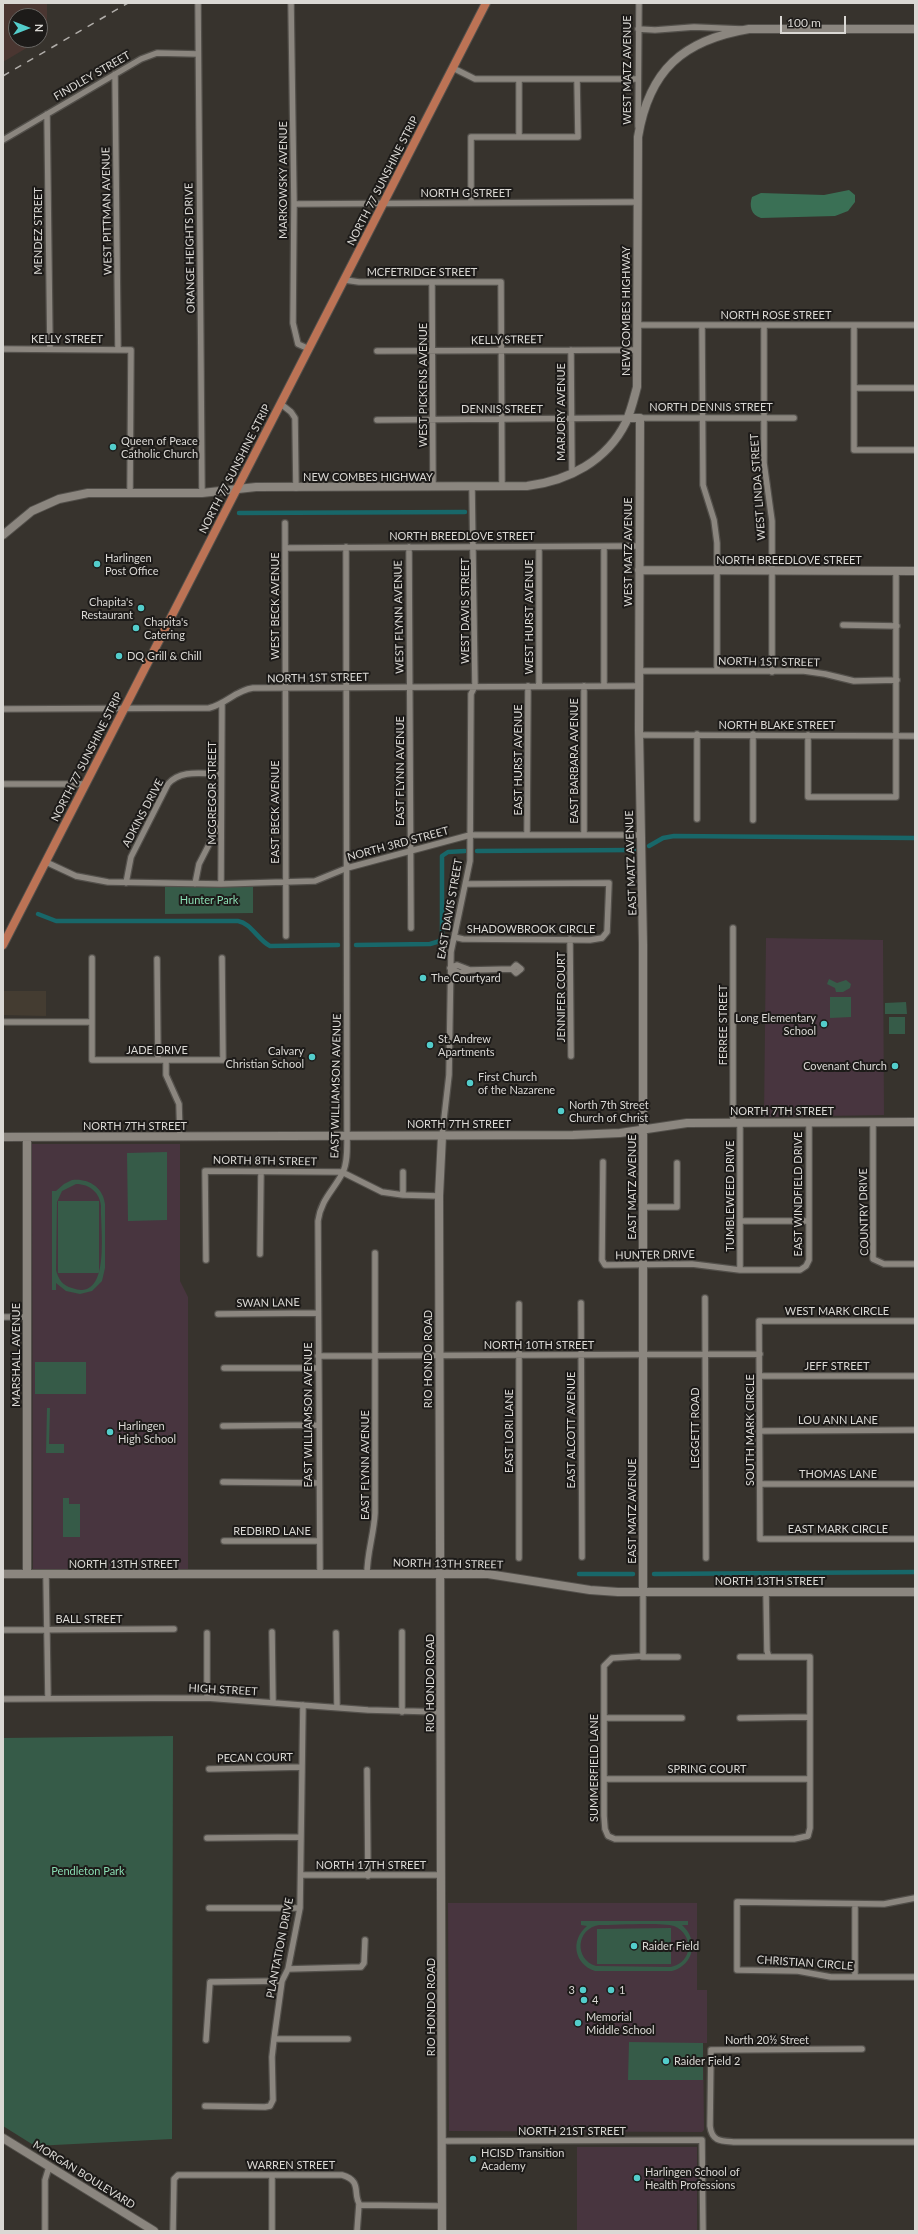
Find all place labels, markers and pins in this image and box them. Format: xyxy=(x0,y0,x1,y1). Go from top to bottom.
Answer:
place label: Queen of Peace Catholic Church xyxy=(121,434,198,460)
marker: Queen of Peace Catholic Church xyxy=(108,442,118,452)
place label: Harlingen Post Office xyxy=(105,551,159,577)
marker: Harlingen Post Office xyxy=(92,559,102,569)
place label: Chapita's Restaurant xyxy=(81,595,133,621)
marker: Chapita's Restaurant xyxy=(136,603,146,613)
place label: Chapita's Catering xyxy=(144,615,188,641)
marker: Chapita's Catering xyxy=(131,623,141,633)
place label: DQ Grill & Chill xyxy=(127,649,202,663)
marker: DQ Grill & Chill xyxy=(114,651,124,661)
place label: The Courtyard xyxy=(431,971,501,985)
marker: The Courtyard xyxy=(418,973,428,983)
place label: Long Elementary School xyxy=(735,1011,816,1037)
marker: Long Elementary School xyxy=(819,1019,829,1029)
place label: St. Andrew Apartments xyxy=(438,1032,495,1058)
marker: St. Andrew Apartments xyxy=(425,1040,435,1050)
place label: Calvary Christian School xyxy=(226,1044,304,1070)
marker: Calvary Christian School xyxy=(307,1052,317,1062)
place label: Covenant Church xyxy=(803,1059,887,1073)
marker: Covenant Church xyxy=(890,1061,900,1071)
place label: First Church of the Nazarene xyxy=(478,1070,555,1096)
marker: First Church of the Nazarene xyxy=(465,1078,475,1088)
place label: North 7th Street Church of Christ xyxy=(569,1098,649,1124)
marker: North 7th Street Church of Christ xyxy=(556,1106,566,1116)
place label: Harlingen High School xyxy=(118,1419,176,1445)
marker: Harlingen High School xyxy=(105,1427,115,1437)
place label: Raider Field xyxy=(642,1939,699,1953)
marker: Raider Field xyxy=(629,1941,639,1951)
place label: 3 xyxy=(569,1983,575,1997)
place label: 1 xyxy=(619,1983,625,1997)
marker: 3 xyxy=(578,1985,588,1995)
marker: 1 xyxy=(606,1985,616,1995)
place label: 4 xyxy=(592,1993,598,2007)
marker: 4 xyxy=(579,1995,589,2005)
place label: Memorial Middle School xyxy=(586,2010,655,2036)
marker: Memorial Middle School xyxy=(573,2018,583,2028)
place label: Raider Field 2 xyxy=(674,2054,740,2068)
marker: Raider Field 2 xyxy=(661,2056,671,2066)
place label: HCISD Transition Academy xyxy=(481,2146,564,2172)
marker: HCISD Transition Academy xyxy=(468,2154,478,2164)
place label: Harlingen School of Health Professions xyxy=(645,2165,740,2191)
marker: Harlingen School of Health Professions xyxy=(632,2173,642,2183)

